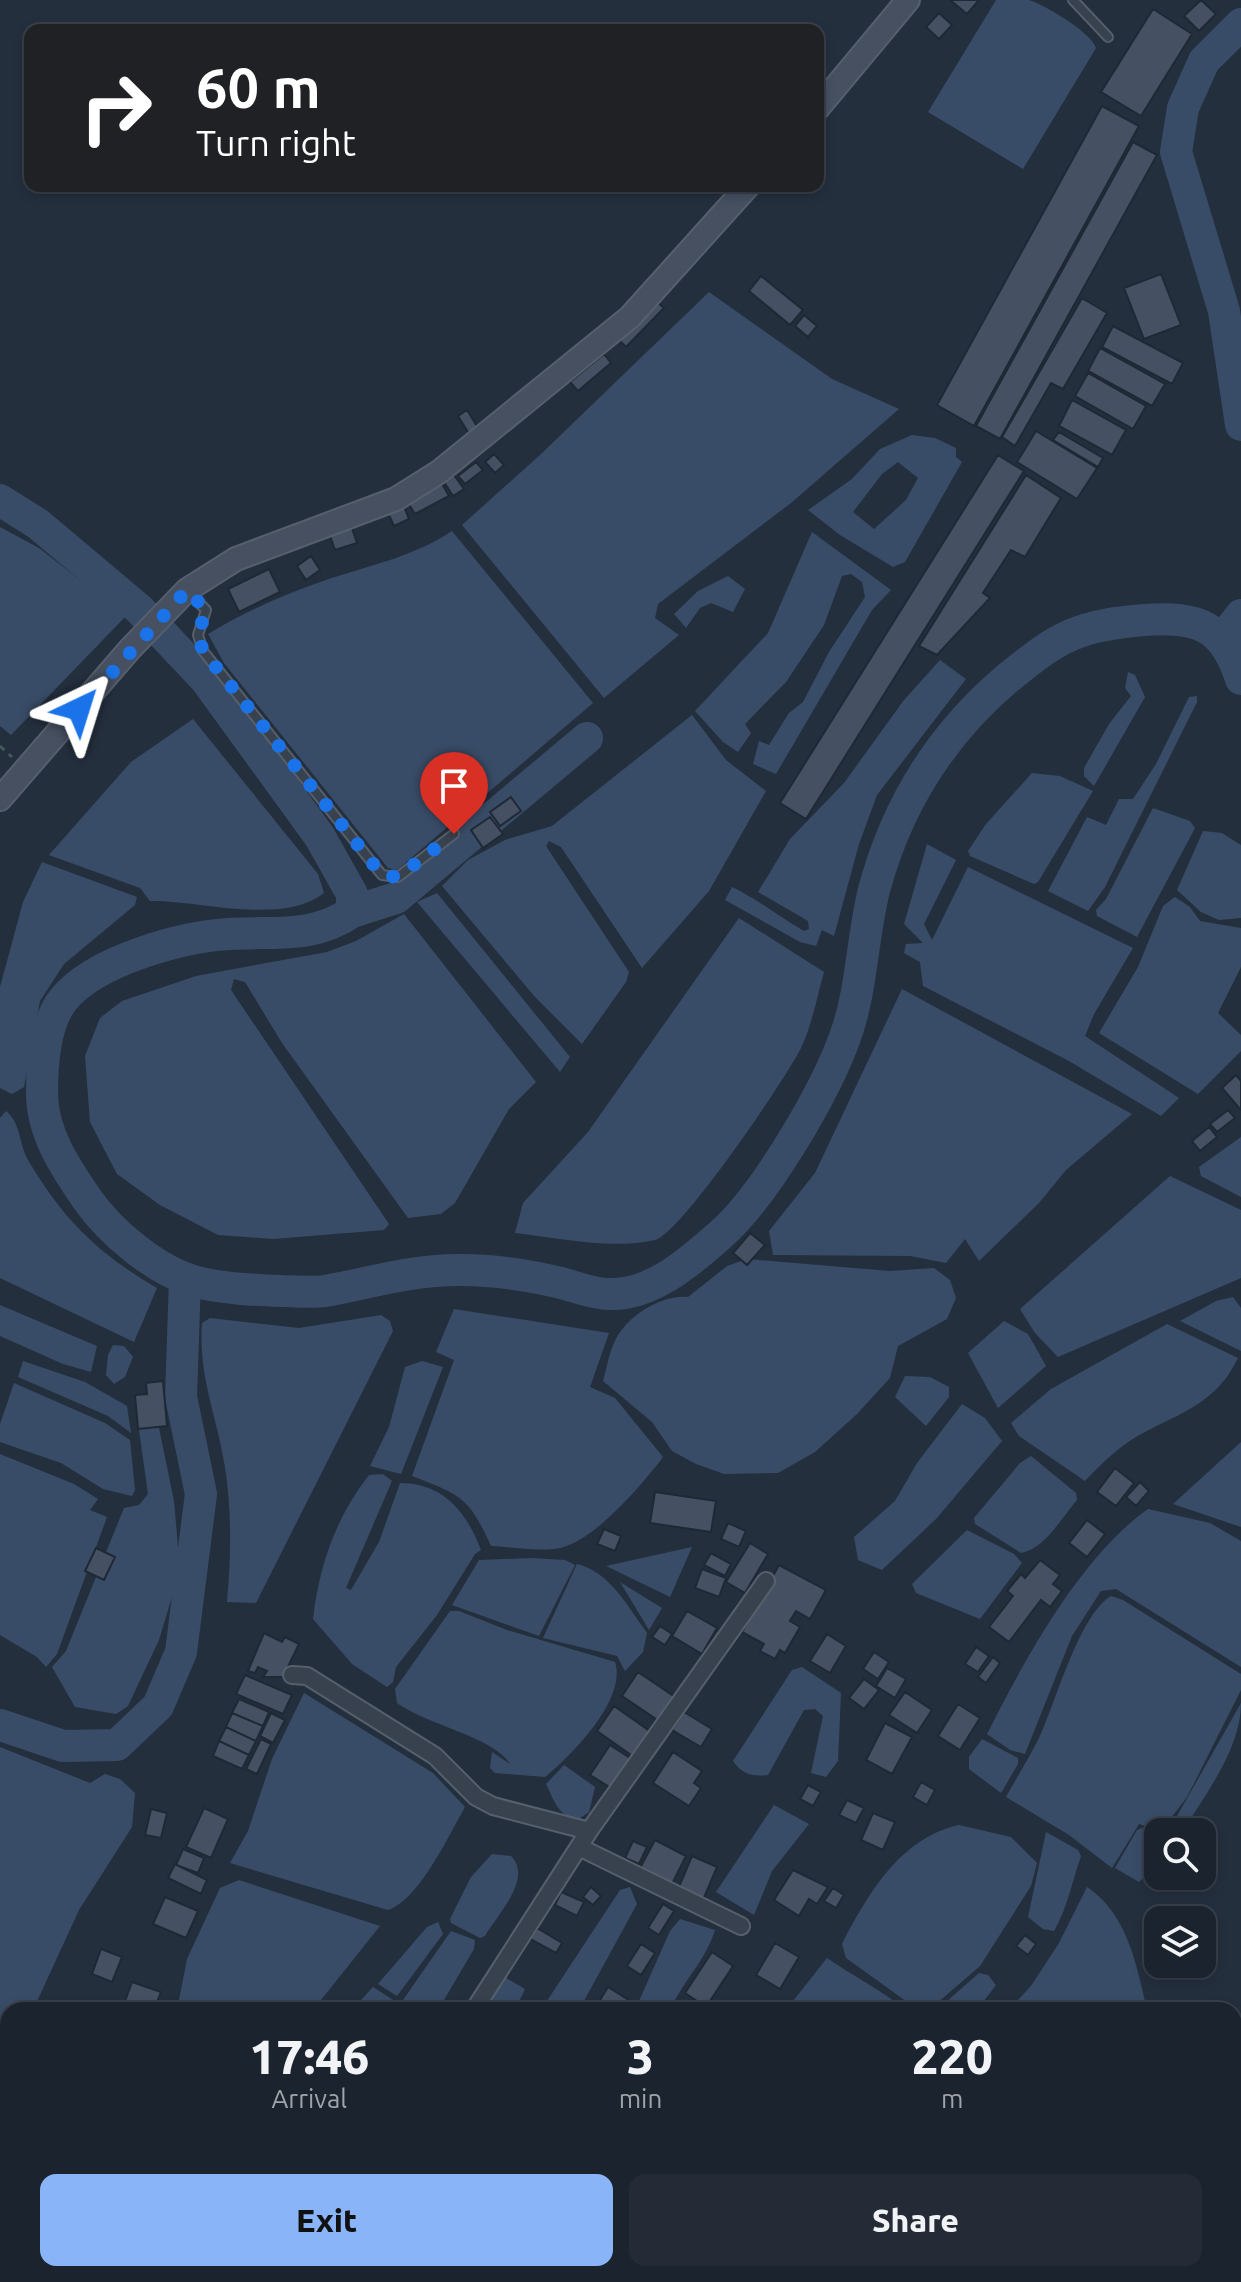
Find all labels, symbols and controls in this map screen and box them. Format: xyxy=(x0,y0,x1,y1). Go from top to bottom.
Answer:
icon: right xyxy=(64,56,168,160)
text: 60 m xyxy=(196,56,321,119)
text: Turn right xyxy=(196,122,356,163)
position arrow xyxy=(37,667,121,751)
pin xyxy=(420,752,488,834)
icon: arrive xyxy=(432,764,476,808)
map controls xyxy=(1144,1818,1216,1978)
button: search xyxy=(1144,1818,1216,1890)
button: layers xyxy=(1144,1906,1216,1978)
text: 17:46 xyxy=(249,2029,369,2083)
text: 3 xyxy=(627,2029,654,2083)
text: 220 xyxy=(912,2029,993,2083)
text: Arrival xyxy=(271,2084,347,2113)
text: min xyxy=(619,2084,662,2113)
text: m xyxy=(941,2084,963,2113)
button: Exit xyxy=(40,2174,613,2266)
button: Share xyxy=(629,2174,1202,2266)

